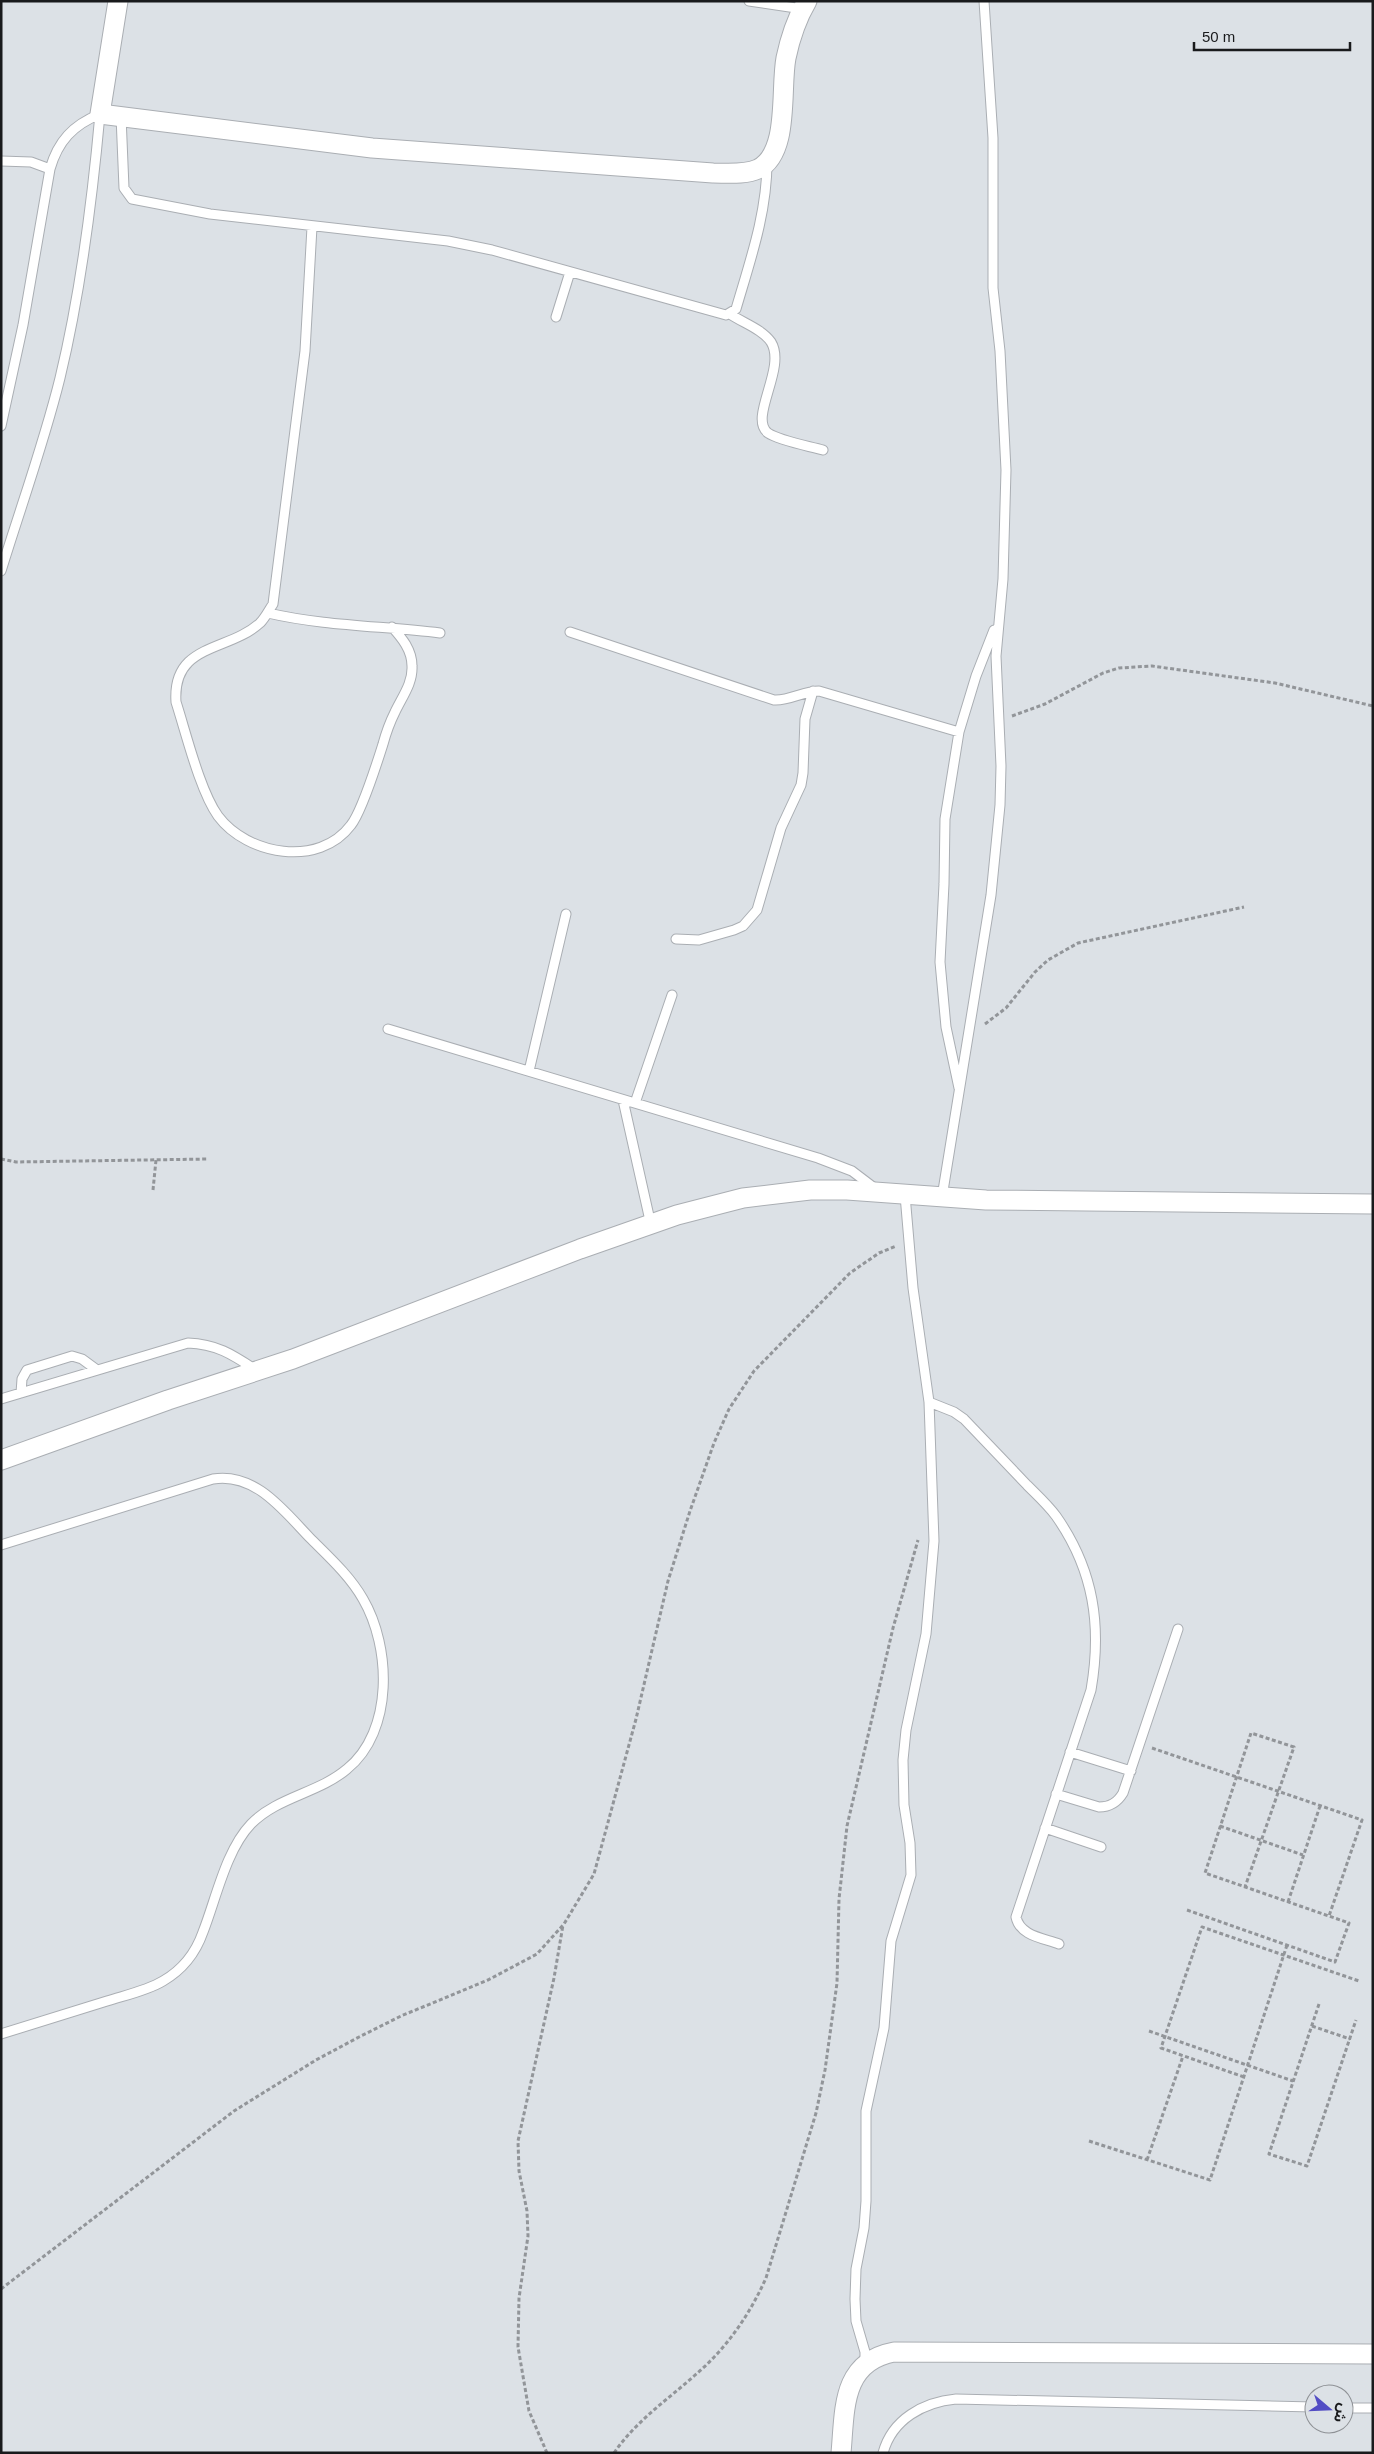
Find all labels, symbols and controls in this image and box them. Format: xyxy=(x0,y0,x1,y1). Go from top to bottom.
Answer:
scale bar xyxy=(1194,20,1350,52)
text: 50 m xyxy=(1202,28,1235,45)
north arrow xyxy=(1304,2384,1354,2434)
text: ش xyxy=(1331,2402,1352,2425)

